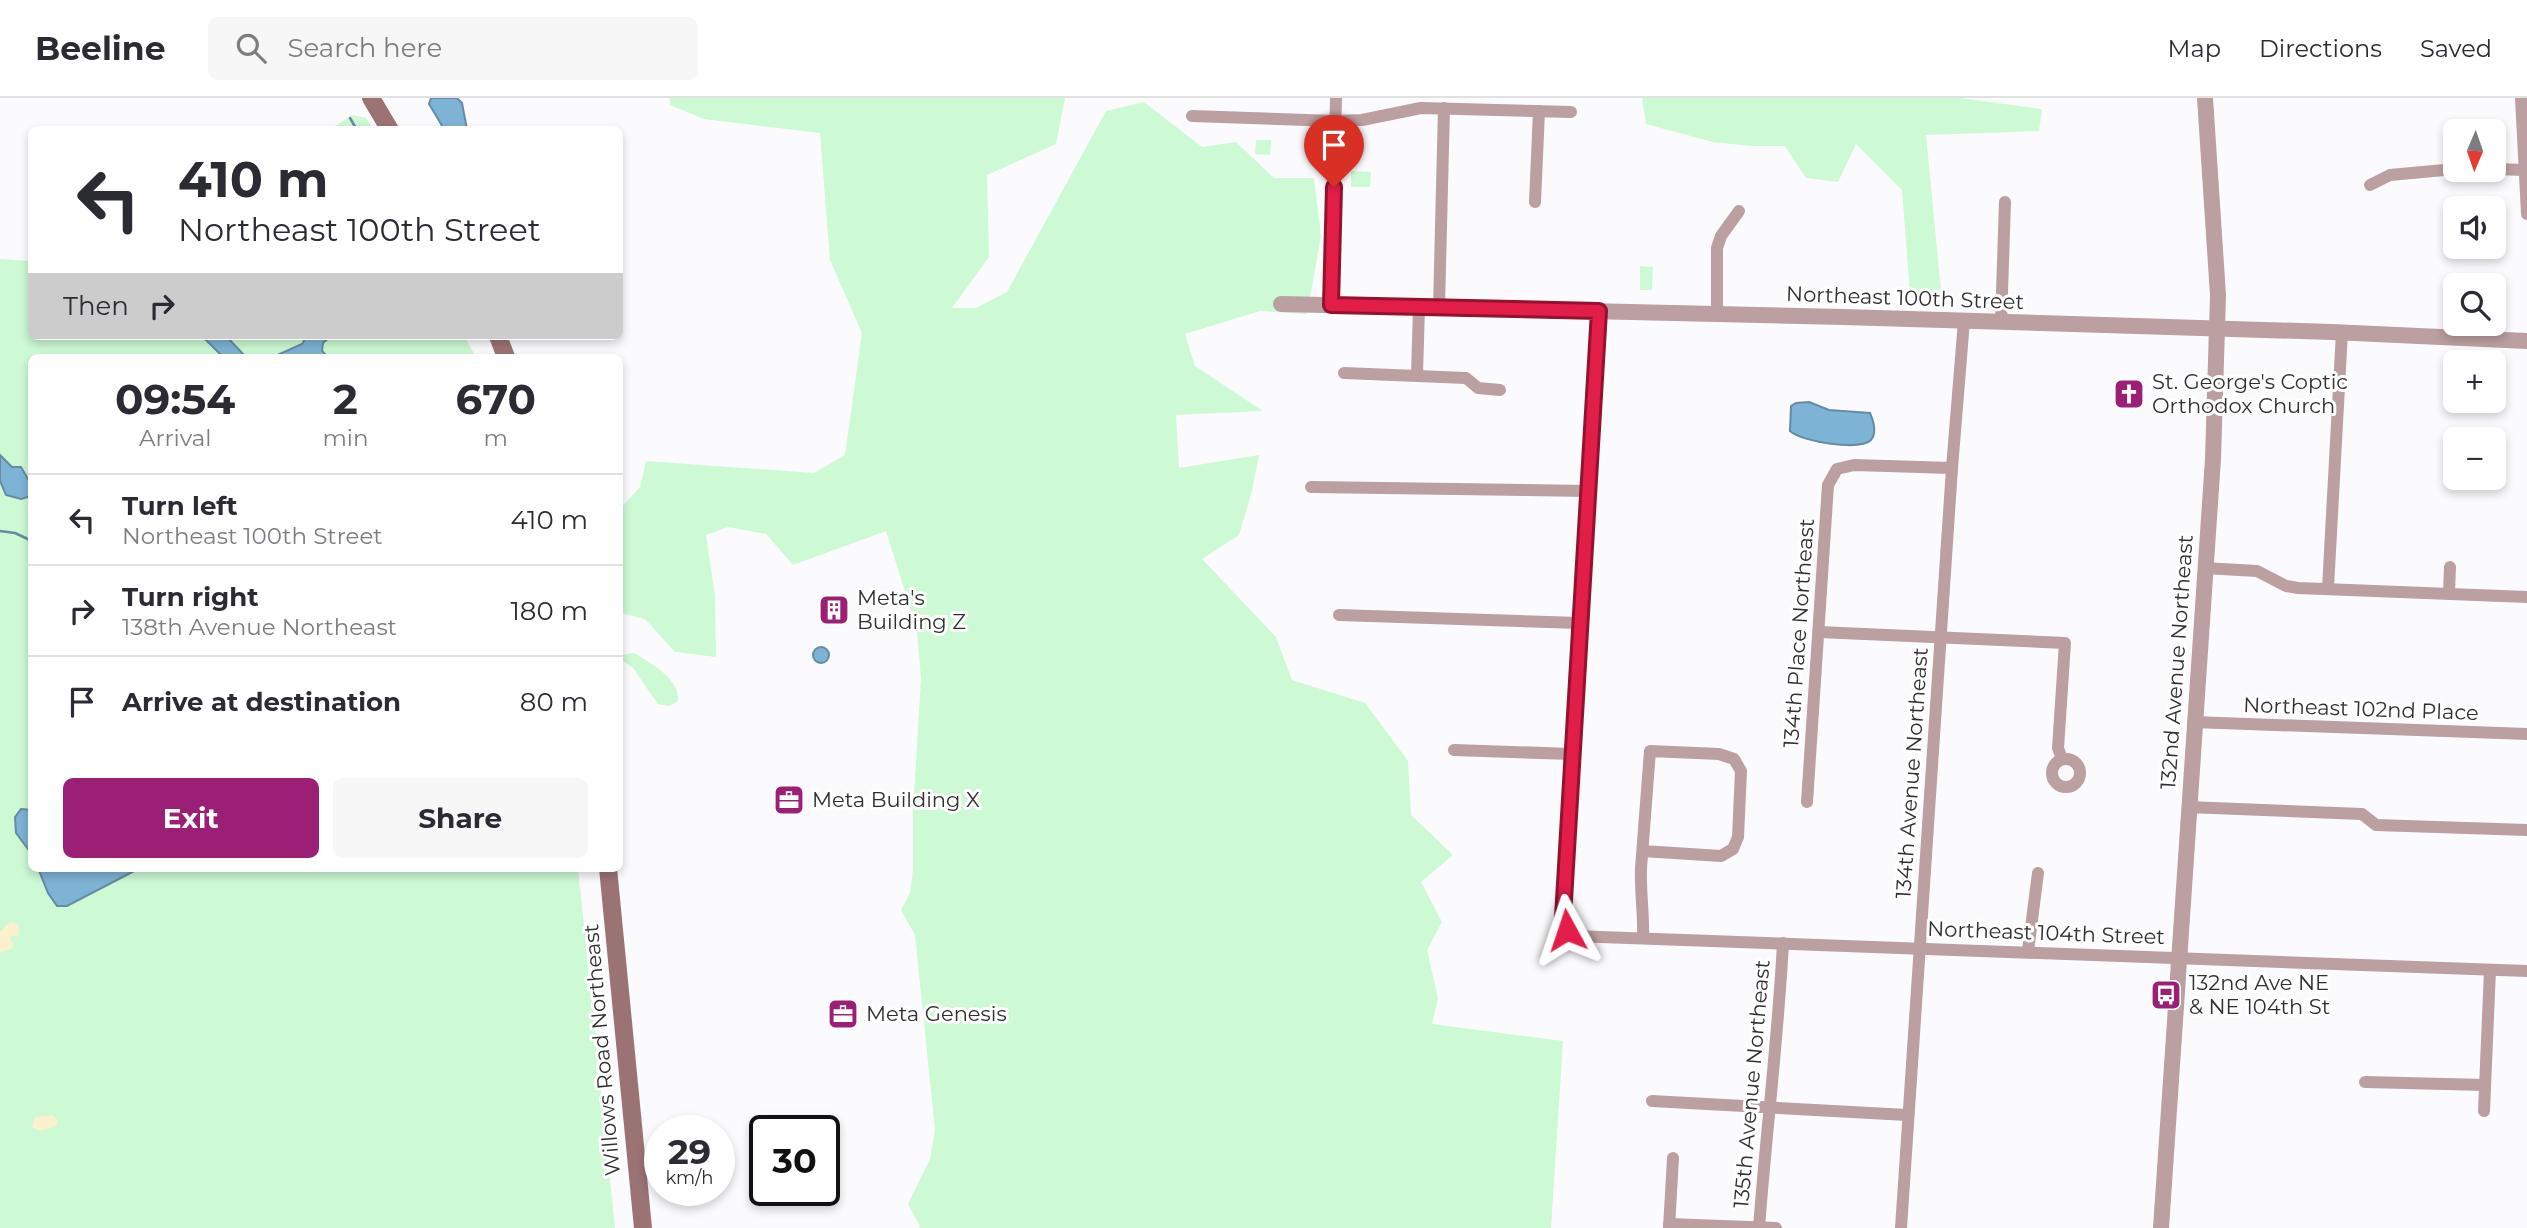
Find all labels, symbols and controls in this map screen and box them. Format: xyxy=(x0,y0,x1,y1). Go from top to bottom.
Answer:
search box xyxy=(208,17,698,80)
text: Beeline xyxy=(35,28,166,68)
icon: search xyxy=(232,29,270,67)
text: Search here xyxy=(288,32,442,64)
text: Map xyxy=(2168,34,2221,63)
text: Directions xyxy=(2259,34,2382,63)
text: Saved xyxy=(2420,34,2492,63)
pin xyxy=(1304,115,1364,187)
north arrow xyxy=(2443,119,2506,182)
map controls xyxy=(2443,119,2506,490)
icon: arrive xyxy=(1315,126,1353,164)
text: 410 m xyxy=(178,150,328,209)
icon: left xyxy=(63,154,154,245)
button: sound xyxy=(2443,196,2506,259)
text: Northeast 100th Street xyxy=(178,210,541,249)
button: search xyxy=(2443,273,2506,336)
street label: Northeast 100th Street xyxy=(1786,281,2024,314)
icon: right xyxy=(143,287,181,325)
text: Then xyxy=(63,290,129,322)
button: + xyxy=(2443,350,2506,413)
place label: St. George's Coptic Orthodox Church xyxy=(2152,369,2348,418)
text: 09:54 xyxy=(115,373,235,425)
text: 2 xyxy=(333,373,358,425)
text: 670 xyxy=(456,373,536,425)
church icon: St. George's Coptic Orthodox Church xyxy=(2112,377,2146,411)
text: Arrival xyxy=(139,424,211,452)
text: min xyxy=(322,424,369,452)
text: m xyxy=(484,424,508,452)
button: − xyxy=(2443,427,2506,490)
text: Turn left xyxy=(122,490,238,522)
icon: left xyxy=(63,501,101,539)
text: 410 m xyxy=(510,504,588,536)
street label: 134th Place Northeast xyxy=(1778,518,1819,748)
text: Northeast 100th Street xyxy=(122,522,383,550)
street label: 132nd Avenue Northeast xyxy=(2155,534,2198,790)
text: Turn right xyxy=(122,581,258,613)
place label: Meta's Building Z xyxy=(857,585,966,634)
icon: right xyxy=(63,592,101,630)
building icon: Meta's Building Z xyxy=(817,593,851,627)
text: 180 m xyxy=(510,595,588,627)
text: 138th Avenue Northeast xyxy=(122,613,397,641)
street label: 134th Avenue Northeast xyxy=(1890,647,1933,899)
icon: arrive xyxy=(63,683,101,721)
text: Arrive at destination xyxy=(122,686,401,718)
text: 80 m xyxy=(520,686,588,718)
street label: Northeast 102nd Place xyxy=(2243,692,2479,725)
button: Exit xyxy=(63,778,319,858)
button: Share xyxy=(333,778,588,858)
office icon: Meta Building X xyxy=(772,783,806,817)
place label: Meta Building X xyxy=(812,787,980,812)
position arrow xyxy=(1530,893,1604,967)
street label: Northeast 104th Street xyxy=(1927,916,2165,949)
street label: Willows Road Northeast xyxy=(578,923,625,1177)
street label: 135th Avenue Northeast xyxy=(1728,959,1775,1209)
place label: 132nd Ave NE & NE 104th St xyxy=(2189,970,2330,1019)
bus stop icon: 132nd Ave NE & NE 104th St xyxy=(2149,978,2183,1012)
office icon: Meta Genesis xyxy=(826,997,860,1031)
place label: Meta Genesis xyxy=(866,1001,1007,1026)
speed limit sign: 30 xyxy=(749,1115,840,1206)
text: 29 xyxy=(668,1130,711,1173)
text: km/h xyxy=(665,1167,714,1189)

